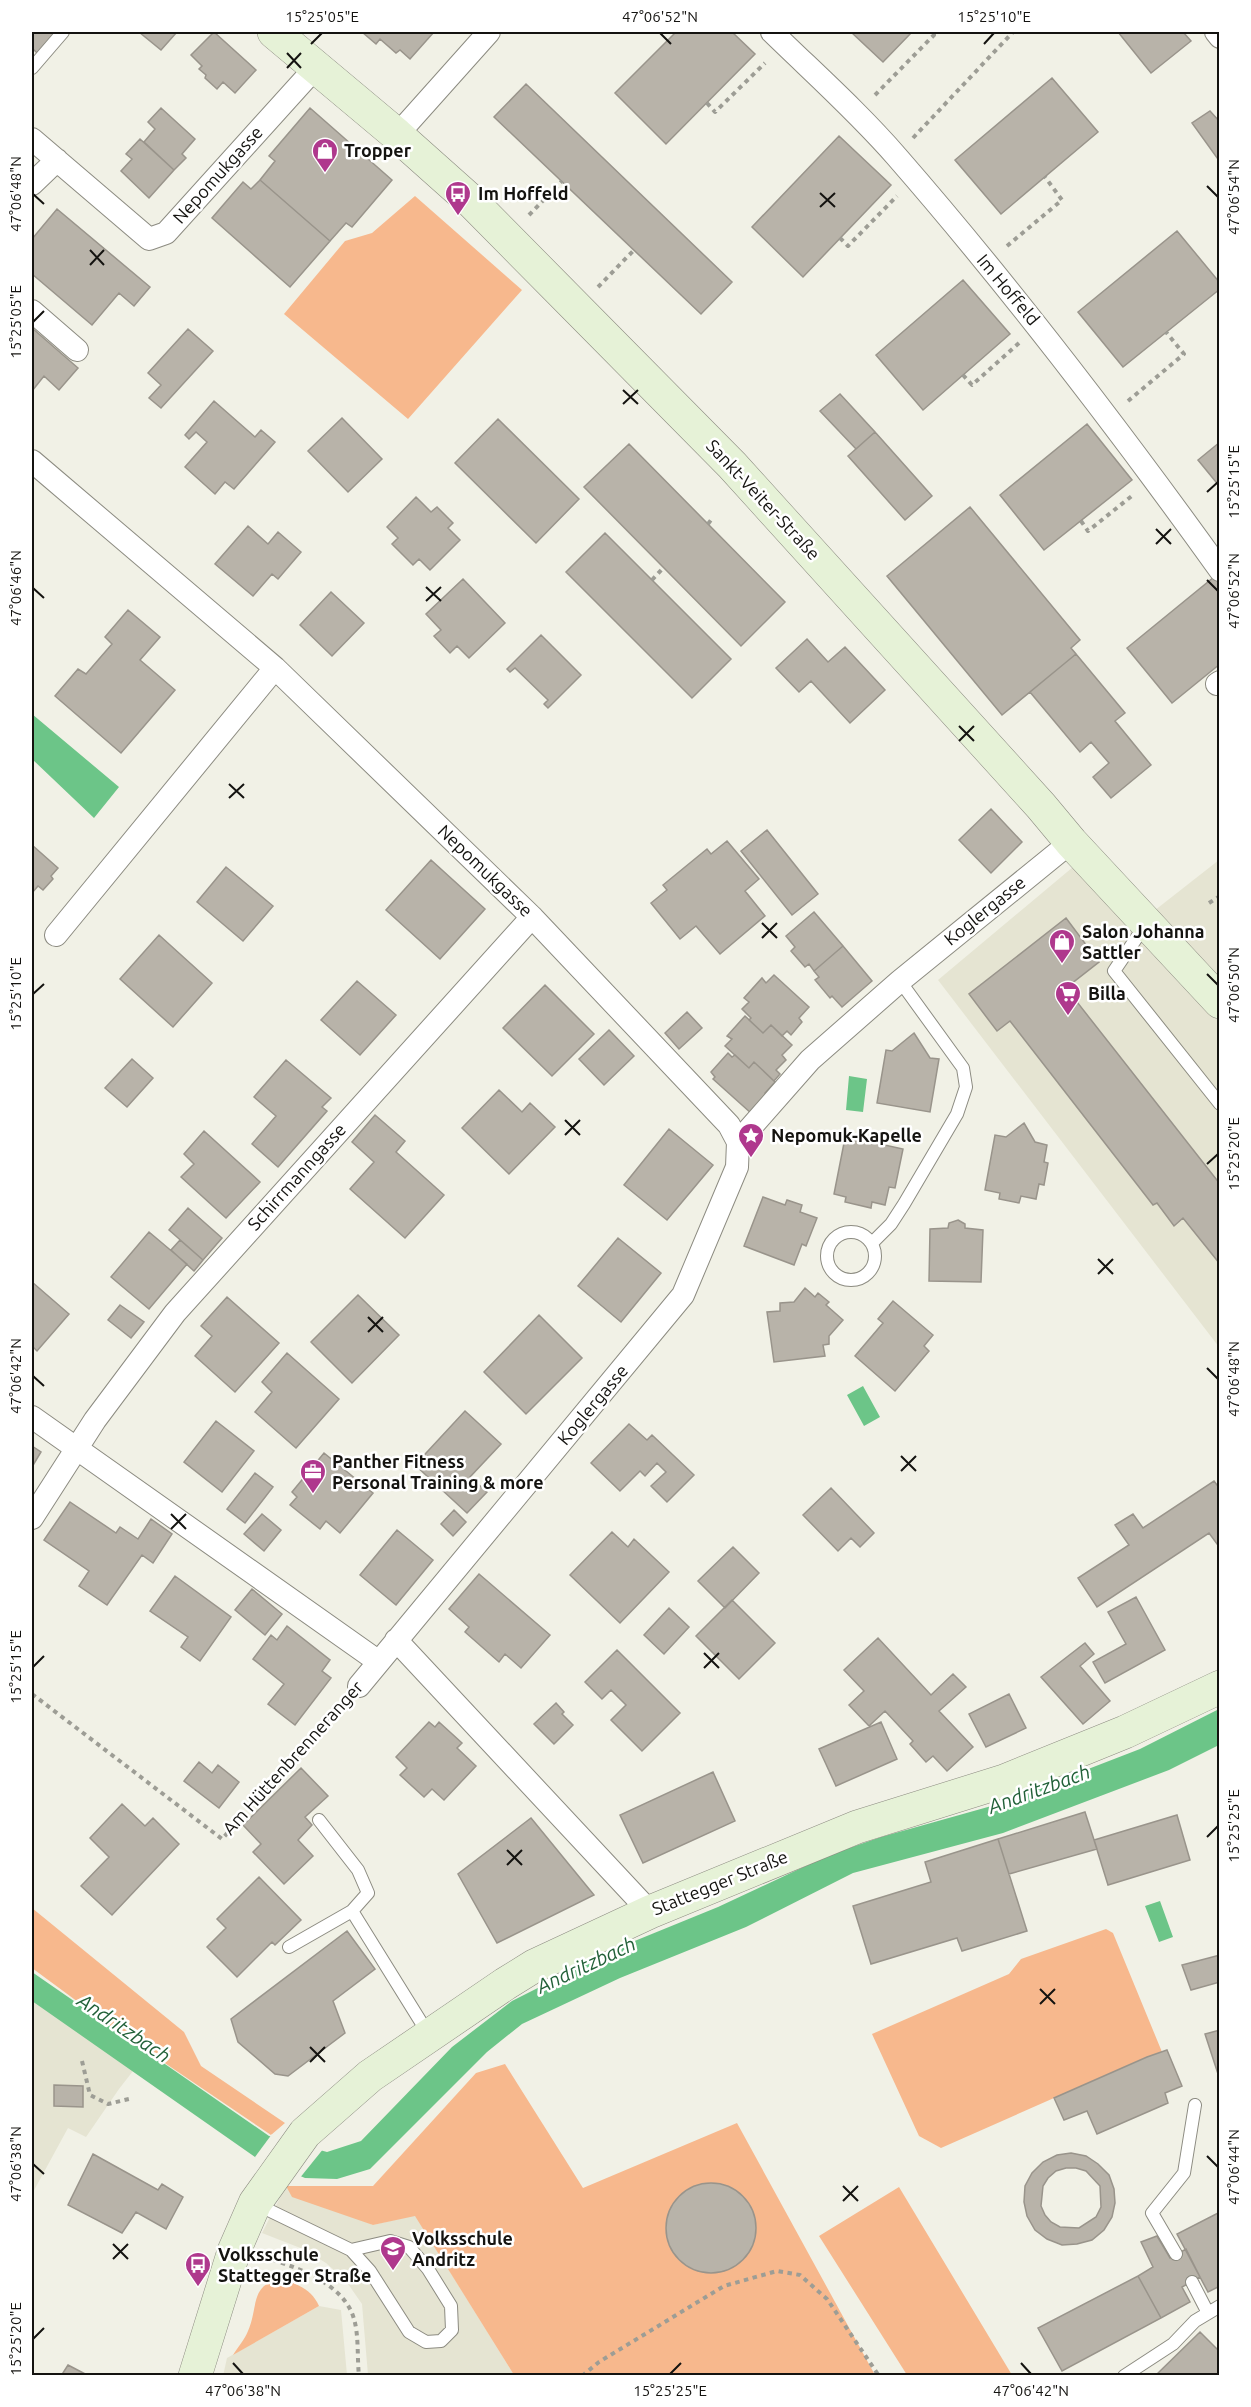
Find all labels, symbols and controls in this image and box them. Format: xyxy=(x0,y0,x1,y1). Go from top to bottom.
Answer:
text: 15°25'05"E xyxy=(285,8,359,25)
text: 47°06'52"N xyxy=(622,8,698,25)
text: 15°25'10"E xyxy=(957,8,1031,25)
street label: Nepomukgasse xyxy=(168,122,266,227)
shop icon: Tropper xyxy=(310,136,340,174)
place label: Tropper xyxy=(344,140,412,160)
text: 47°06'48"N xyxy=(7,156,24,232)
text: 47°06'54"N xyxy=(1225,159,1242,235)
bus stop icon: Im Hoffeld xyxy=(443,179,473,217)
place label: Im Hoffeld xyxy=(478,183,568,203)
street label: Im Hoffeld xyxy=(973,250,1044,329)
text: 15°25'05"E xyxy=(7,285,24,359)
street label: Sankt-Veiter-Straße xyxy=(703,435,825,564)
text: 15°25'15"E xyxy=(1225,445,1242,519)
text: 47°06'46"N xyxy=(7,550,24,626)
text: 47°06'52"N xyxy=(1225,553,1242,629)
street label: Nepomukgasse xyxy=(434,820,537,920)
street label: Koglergasse xyxy=(940,872,1029,949)
place label: Salon Johanna Sattler xyxy=(1082,921,1205,962)
shop icon: Salon Johanna Sattler xyxy=(1047,927,1077,965)
text: 47°06'50"N xyxy=(1225,947,1242,1023)
text: 15°25'10"E xyxy=(7,957,24,1031)
supermarket icon: Billa xyxy=(1053,979,1083,1017)
place label: Billa xyxy=(1088,983,1126,1003)
text: 15°25'20"E xyxy=(1225,1117,1242,1191)
street label: Schirrmanngasse xyxy=(243,1119,349,1234)
place icon: Nepomuk-Kapelle xyxy=(736,1121,766,1159)
place label: Nepomuk-Kapelle xyxy=(771,1125,922,1145)
text: 47°06'42"N xyxy=(7,1338,24,1414)
text: 47°06'48"N xyxy=(1225,1341,1242,1417)
street label: Koglergasse xyxy=(553,1360,631,1448)
place label: Panther Fitness Personal Training & more xyxy=(332,1451,544,1492)
office icon: Panther Fitness Personal Training & more xyxy=(298,1457,328,1495)
text: 15°25'15"E xyxy=(7,1630,24,1704)
street label: Am Hüttenbrenneranger xyxy=(218,1676,367,1838)
water label: Andritzbach xyxy=(984,1759,1093,1818)
text: 15°25'25"E xyxy=(1225,1789,1242,1863)
street label: Stattegger Straße xyxy=(649,1846,790,1918)
water label: Andritzbach xyxy=(532,1932,639,1998)
water label: Andritzbach xyxy=(73,1988,175,2067)
text: 47°06'38"N xyxy=(7,2126,24,2202)
text: 47°06'44"N xyxy=(1225,2129,1242,2205)
place label: Volksschule Andritz xyxy=(412,2228,513,2269)
school or university icon: Volksschule Andritz xyxy=(378,2234,408,2272)
place label: Volksschule Stattegger Straße xyxy=(218,2244,371,2285)
bus stop icon: Volksschule Stattegger Straße xyxy=(183,2250,213,2288)
text: 15°25'20"E xyxy=(7,2302,24,2376)
text: 47°06'38"N xyxy=(205,2382,281,2399)
text: 15°25'25"E xyxy=(633,2382,707,2399)
text: 47°06'42"N xyxy=(993,2382,1069,2399)

